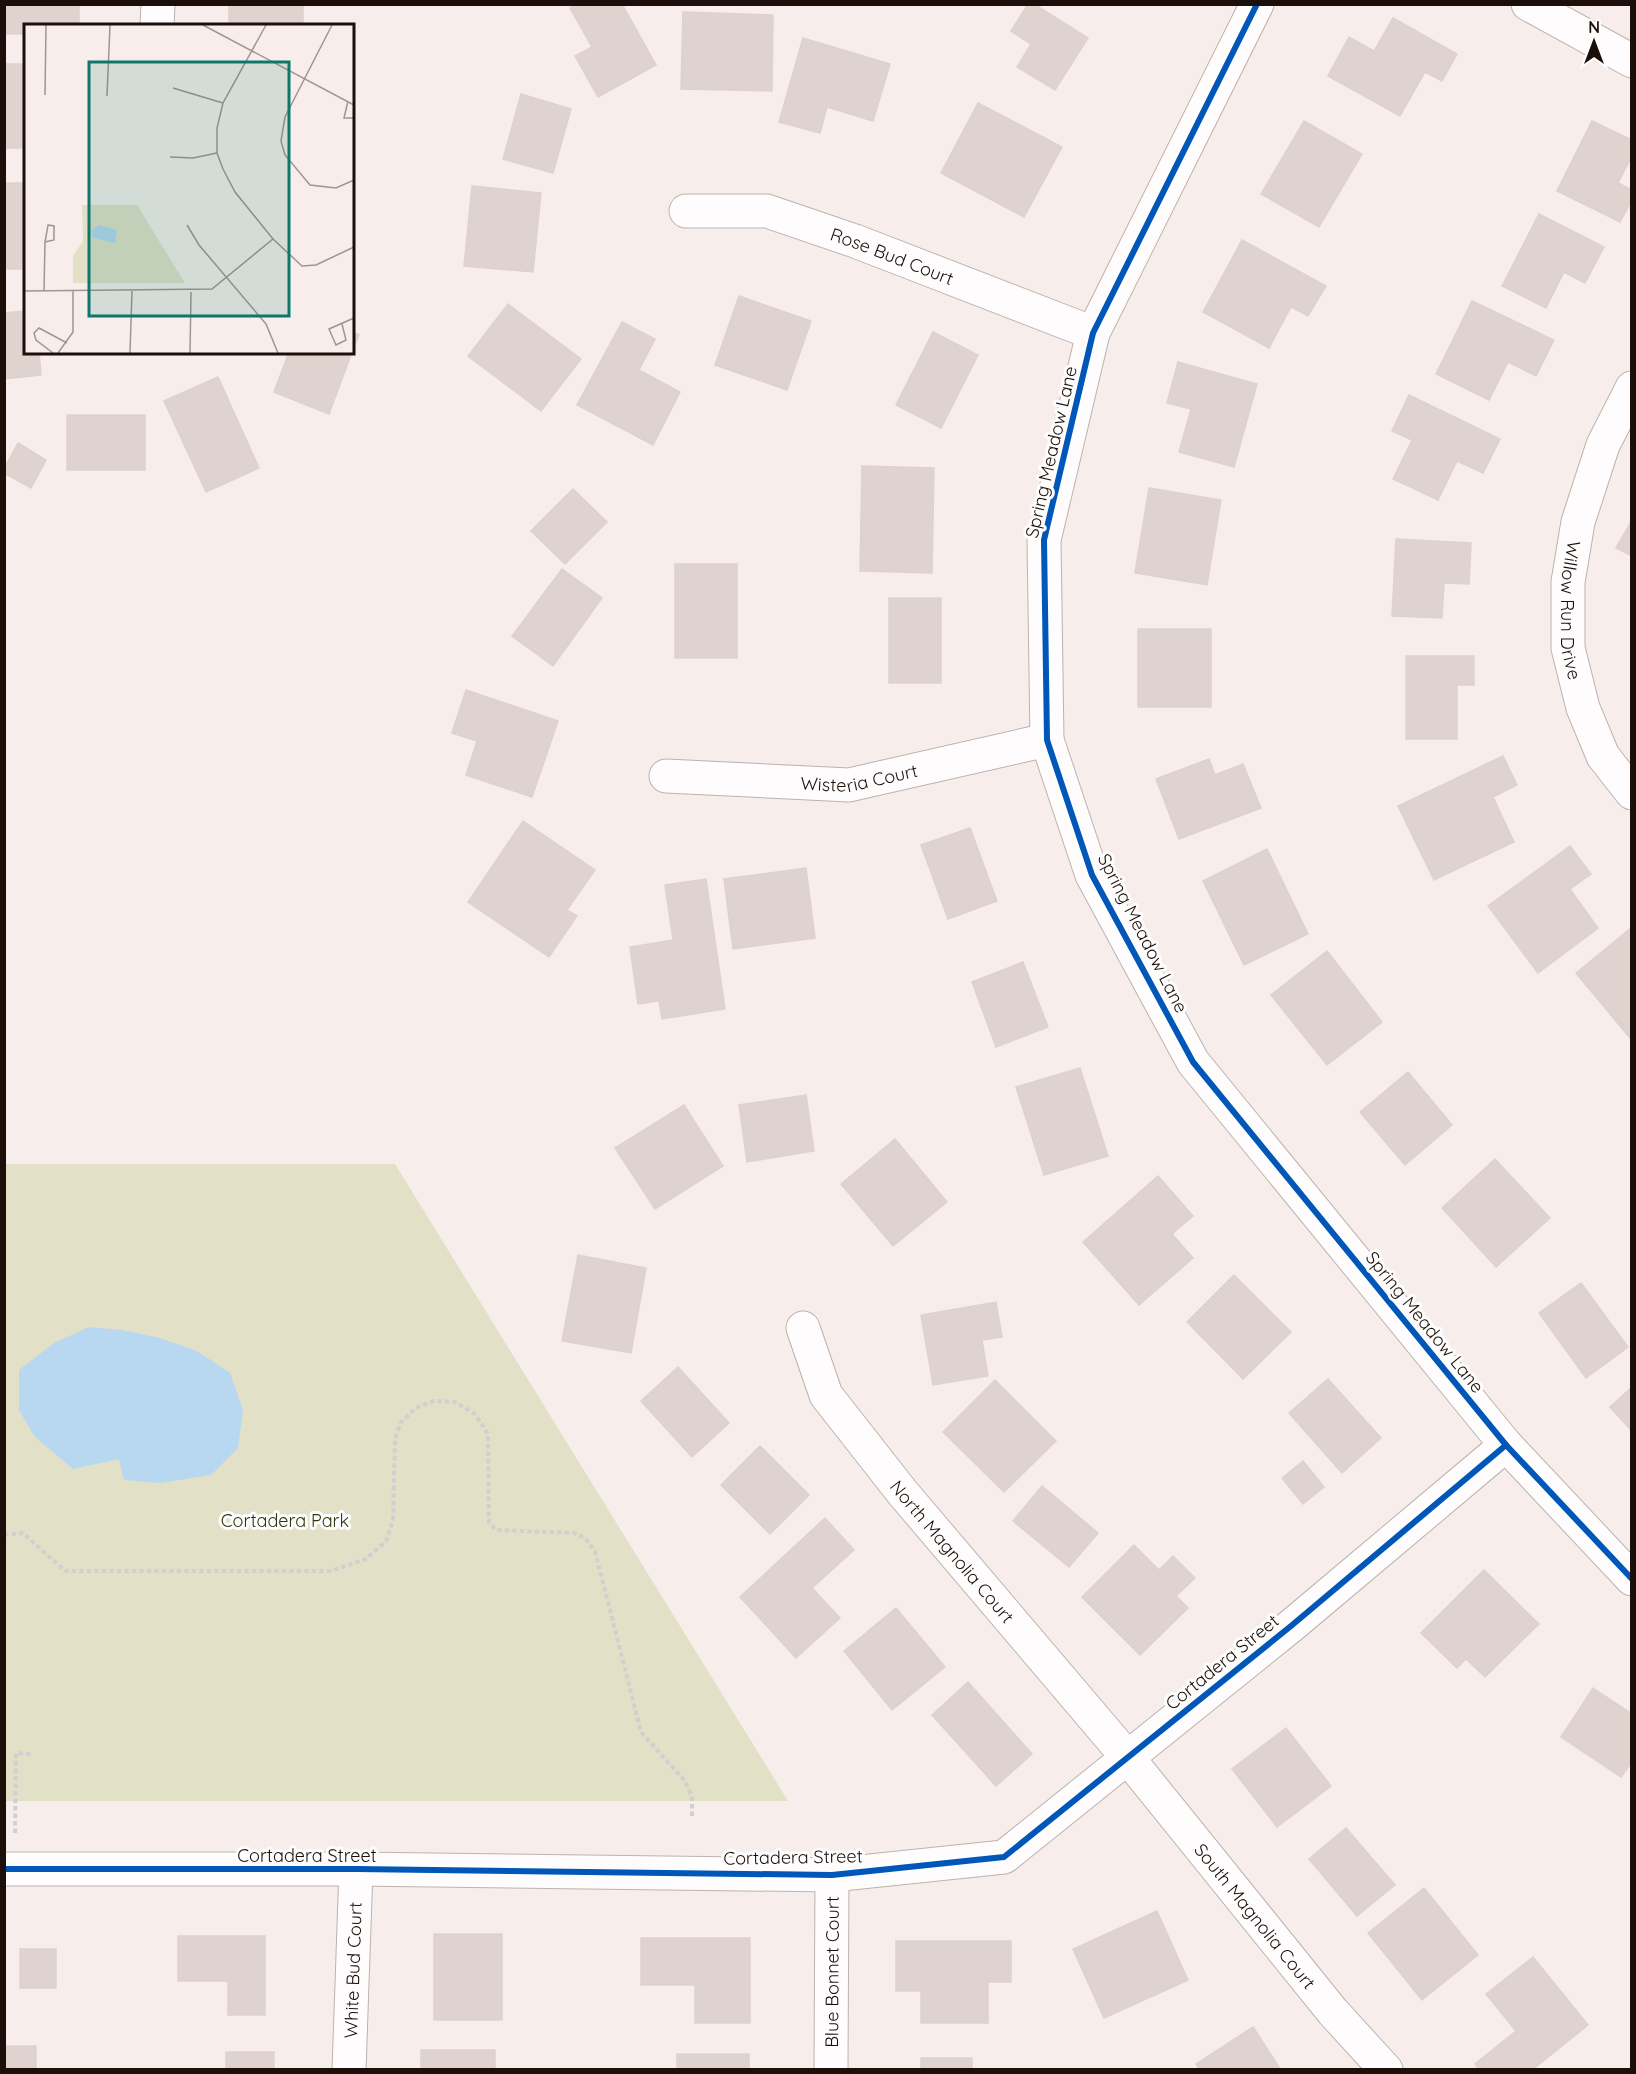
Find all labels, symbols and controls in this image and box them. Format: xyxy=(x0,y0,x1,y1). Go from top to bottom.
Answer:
north arrow xyxy=(1564,12,1624,72)
text: N xyxy=(1588,17,1600,37)
inset map xyxy=(24,24,354,354)
street label: Rose Bud Court xyxy=(828,222,957,290)
street label: Spring Meadow Lane xyxy=(1020,364,1082,540)
street label: Willow Run Drive xyxy=(1557,539,1587,682)
street label: Wisteria Court xyxy=(800,758,920,797)
street label: Spring Meadow Lane xyxy=(1093,850,1193,1016)
street label: Spring Meadow Lane xyxy=(1361,1246,1489,1398)
street label: North Magnolia Court xyxy=(885,1475,1020,1628)
park label: Cortadera Park xyxy=(221,1509,349,1532)
street label: Cortadera Street xyxy=(1161,1609,1283,1715)
street label: South Magnolia Court xyxy=(1190,1838,1321,1993)
street label: Cortadera Street xyxy=(237,1844,377,1867)
street label: Cortadera Street xyxy=(723,1844,863,1870)
street label: Blue Bonnet Court xyxy=(820,1896,843,2048)
street label: White Bud Court xyxy=(339,1902,366,2039)

